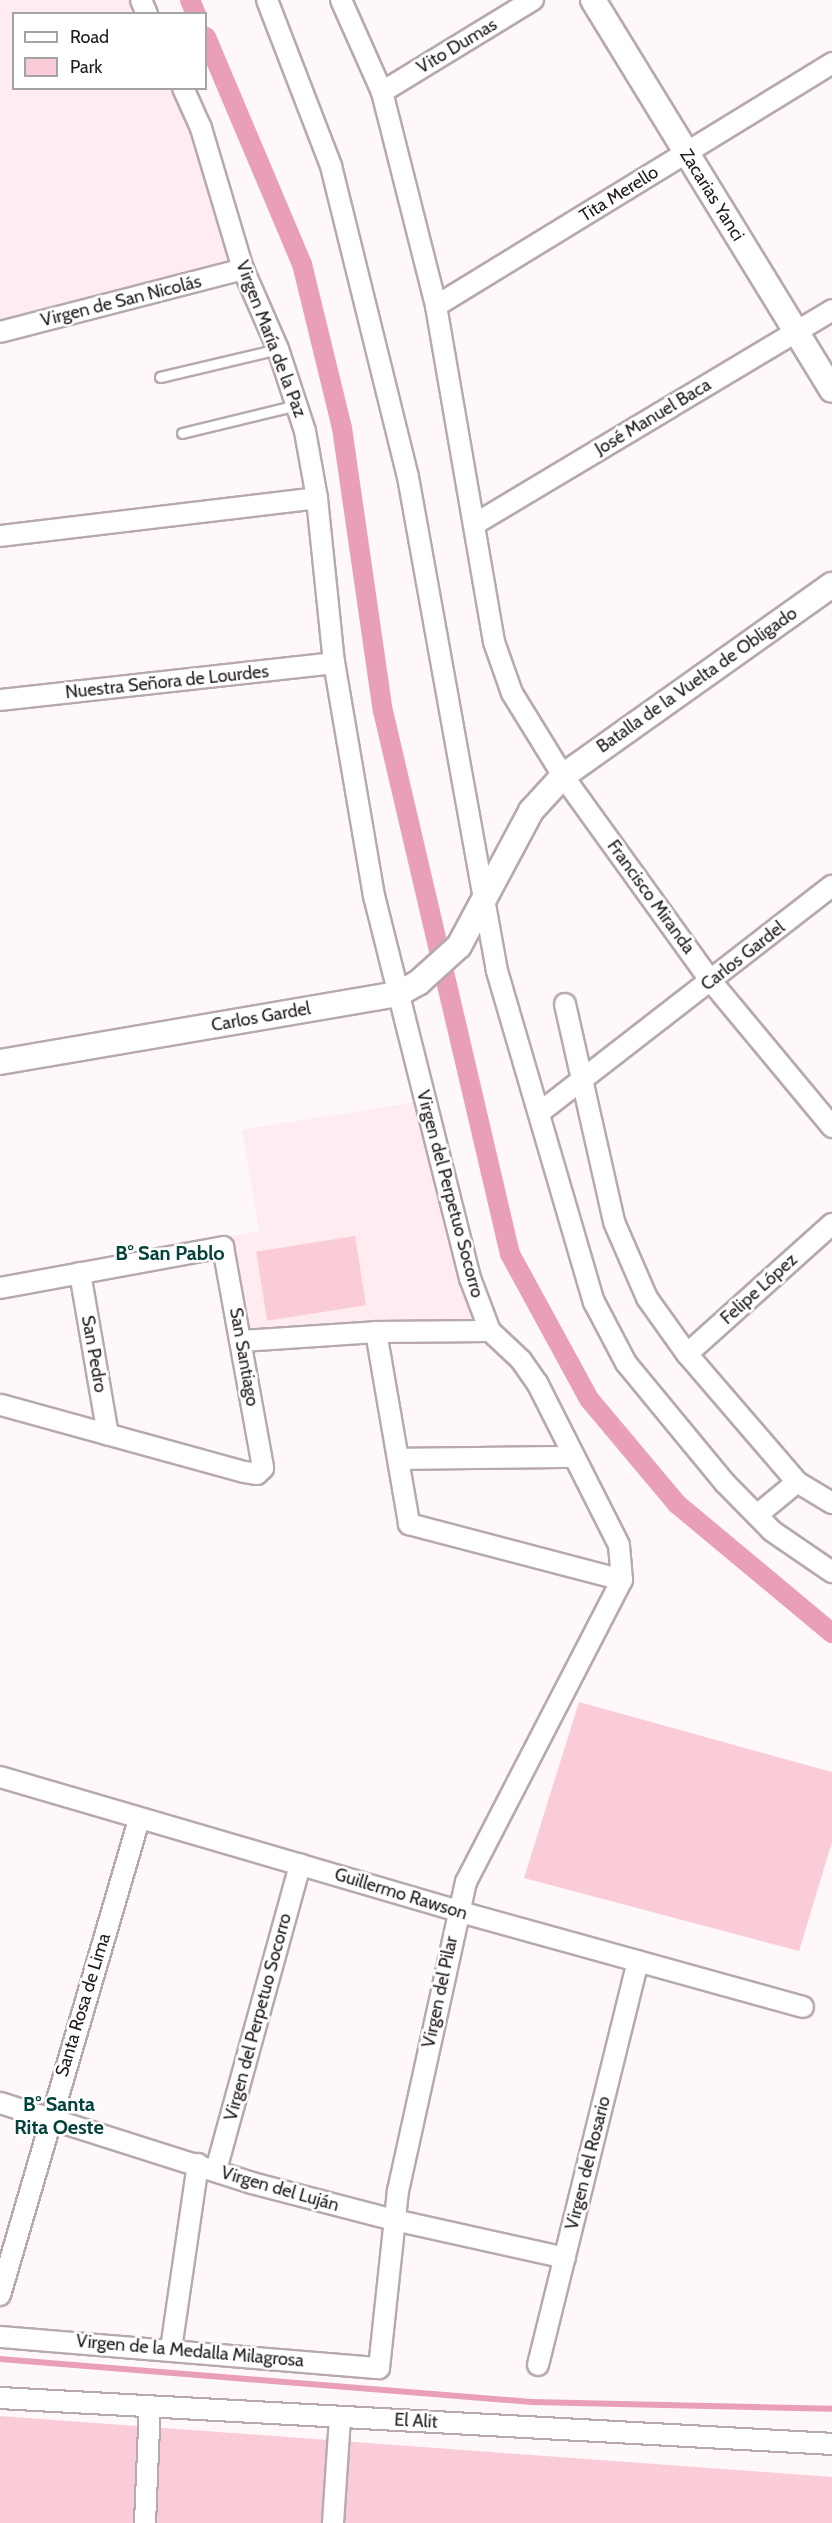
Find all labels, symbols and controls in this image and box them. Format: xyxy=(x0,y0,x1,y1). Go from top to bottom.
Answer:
legend xyxy=(12,12,207,90)
street label: Vito Dumas xyxy=(413,14,501,78)
text: Road xyxy=(70,26,109,48)
text: Park xyxy=(70,56,102,78)
street label: Zacarias Yanci xyxy=(675,145,749,245)
street label: Tita Merello xyxy=(576,161,662,227)
street label: Virgen María de la Paz xyxy=(231,258,311,420)
street label: Virgen de San Nicolás xyxy=(39,271,203,331)
street label: José Manuel Baca xyxy=(591,374,715,460)
street label: Batalla de la Vuelta de Obligado xyxy=(593,602,801,758)
street label: Nuestra Señora de Lourdes xyxy=(64,661,270,703)
street label: Francisco Miranda xyxy=(602,836,700,958)
street label: Carlos Gardel xyxy=(697,917,789,995)
street label: Carlos Gardel xyxy=(210,998,312,1036)
street label: Virgen del Perpetuo Socorro xyxy=(412,1088,488,1300)
district label: B° San Pablo xyxy=(115,1241,225,1265)
street label: Felipe López xyxy=(716,1249,802,1329)
street label: San Santiago xyxy=(225,1306,263,1408)
street label: San Pedro xyxy=(77,1314,111,1394)
street label: Guillermo Rawson xyxy=(332,1864,470,1924)
street label: Virgen del Perpetuo Socorro xyxy=(220,1911,296,2123)
street label: Santa Rosa de Lima xyxy=(51,1931,115,2079)
street label: Virgen del Pilar xyxy=(418,1934,462,2050)
district label: B° Santa Rita Oeste xyxy=(14,2093,104,2140)
street label: Virgen del Rosario xyxy=(561,2094,615,2232)
street label: Virgen del Luján xyxy=(218,2162,342,2216)
street label: Virgen de la Medalla Milagrosa xyxy=(75,2330,305,2372)
street label: El Alit xyxy=(394,2409,438,2433)

